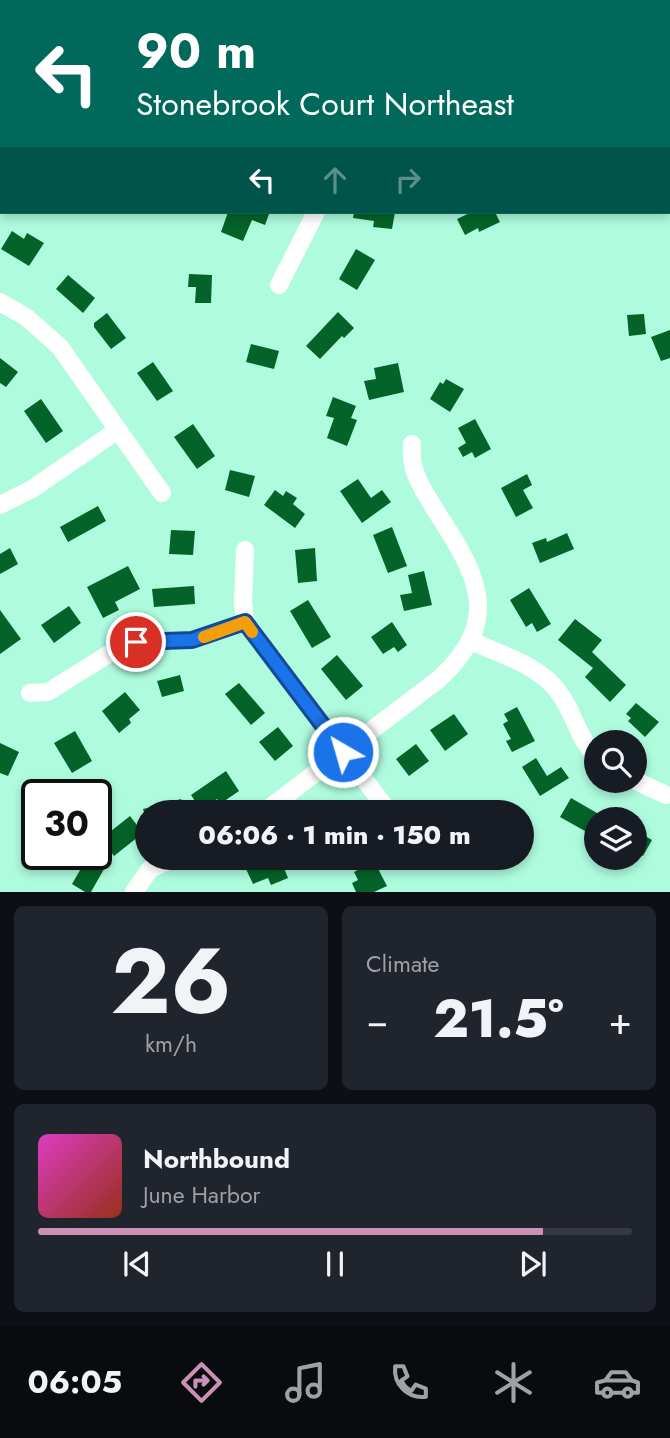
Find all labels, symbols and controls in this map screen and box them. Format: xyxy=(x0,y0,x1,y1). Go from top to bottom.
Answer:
text: 90 m xyxy=(136,16,256,86)
icon: left xyxy=(21,28,112,119)
text: Stonebrook Court Northeast xyxy=(136,81,514,127)
icon: left xyxy=(243,161,281,199)
icon: ahead xyxy=(316,161,354,199)
icon: right xyxy=(389,161,427,199)
pin xyxy=(106,612,166,672)
icon: arrive xyxy=(117,623,155,661)
position arrow xyxy=(306,715,380,789)
map controls xyxy=(584,730,647,870)
button: search xyxy=(584,730,647,793)
speed limit sign: 30 xyxy=(21,779,112,870)
button: layers xyxy=(584,807,647,870)
text: 06:06 · 1 min · 150 m xyxy=(198,816,471,854)
text: 26 xyxy=(111,916,231,1047)
text: Climate xyxy=(366,947,439,981)
text: 21.5° xyxy=(433,981,564,1057)
text: − xyxy=(366,993,388,1048)
text: + xyxy=(609,993,632,1048)
text: km/h xyxy=(145,1027,197,1061)
text: Northbound xyxy=(143,1140,290,1178)
text: June Harbor xyxy=(143,1178,260,1212)
icon: previous xyxy=(118,1245,156,1283)
icon: pause xyxy=(316,1245,354,1283)
icon: next xyxy=(514,1245,552,1283)
icon: directions xyxy=(177,1358,226,1407)
icon: music xyxy=(281,1358,330,1407)
icon: phone xyxy=(385,1358,434,1407)
icon: climate xyxy=(489,1358,538,1407)
icon: car xyxy=(593,1358,642,1407)
text: 06:05 xyxy=(28,1359,122,1405)

